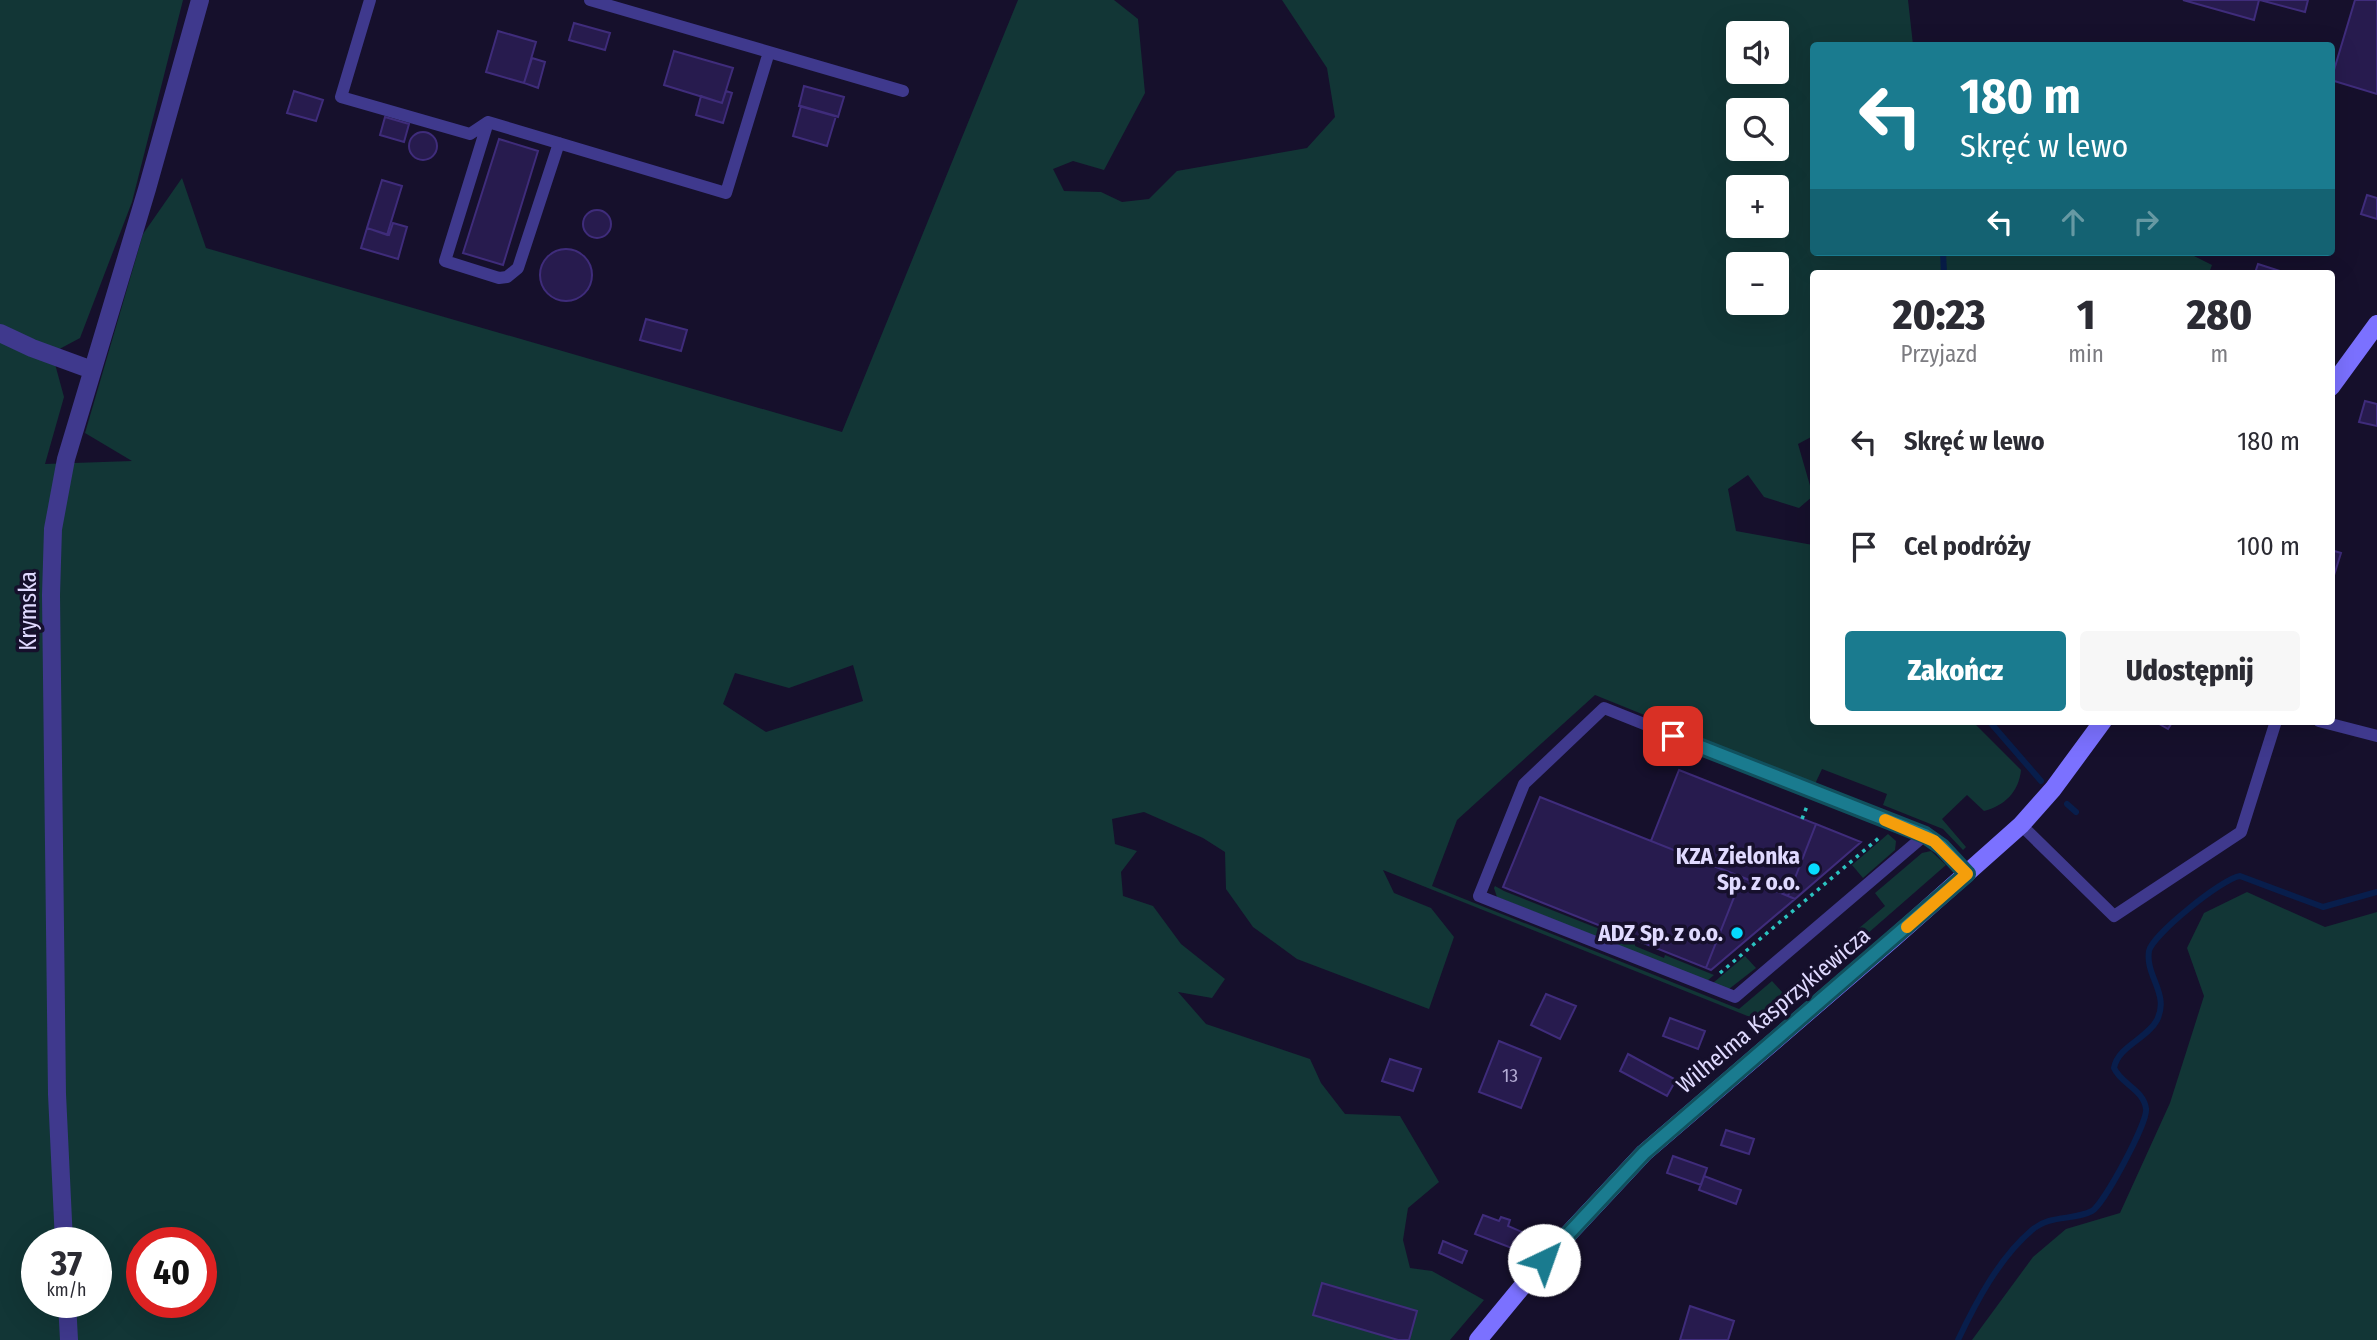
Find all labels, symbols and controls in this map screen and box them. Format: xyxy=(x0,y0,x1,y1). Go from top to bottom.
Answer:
map controls xyxy=(1726,21,1789,315)
button: sound xyxy=(1726,21,1789,84)
text: 180 m xyxy=(1960,67,2081,126)
icon: left xyxy=(1845,70,1936,161)
button: search xyxy=(1726,98,1789,161)
text: Skręć w lewo xyxy=(1960,127,2128,165)
button: + xyxy=(1726,175,1789,238)
icon: left xyxy=(1981,203,2019,241)
icon: ahead xyxy=(2054,203,2092,241)
icon: right xyxy=(2127,203,2165,241)
button: − xyxy=(1726,252,1789,315)
text: 20:23 xyxy=(1893,290,1985,340)
text: 1 xyxy=(2077,290,2095,340)
text: 280 xyxy=(2187,290,2252,340)
text: Przyjazd xyxy=(1901,340,1978,368)
text: min xyxy=(2068,340,2104,368)
text: m xyxy=(2211,340,2228,368)
icon: left xyxy=(1845,423,1883,461)
text: Skręć w lewo xyxy=(1904,426,2045,457)
text: 180 m xyxy=(2237,426,2300,457)
icon: arrive xyxy=(1845,528,1883,566)
text: Cel podróży xyxy=(1904,531,2031,562)
text: 100 m xyxy=(2237,531,2300,562)
street label: Krymska xyxy=(14,571,42,651)
button: Zakończ xyxy=(1845,631,2066,711)
button: Udostępnij xyxy=(2080,631,2300,711)
pin xyxy=(1643,706,1703,766)
icon: arrive xyxy=(1654,717,1692,755)
place label: KZA Zielonka Sp. z o.o. xyxy=(1676,842,1800,896)
marker: KZA Zielonka Sp. z o.o. xyxy=(1806,861,1822,877)
place label: ADZ Sp. z o.o. xyxy=(1597,919,1723,947)
street label: Wilhelma Kasprzykiewicza xyxy=(1671,921,1875,1099)
marker: ADZ Sp. z o.o. xyxy=(1729,925,1745,941)
house number: 13 xyxy=(1502,1064,1518,1087)
position arrow xyxy=(1507,1223,1581,1297)
speed limit sign: 40 xyxy=(126,1227,217,1318)
text: 37 xyxy=(51,1242,82,1284)
text: km/h xyxy=(46,1279,87,1301)

